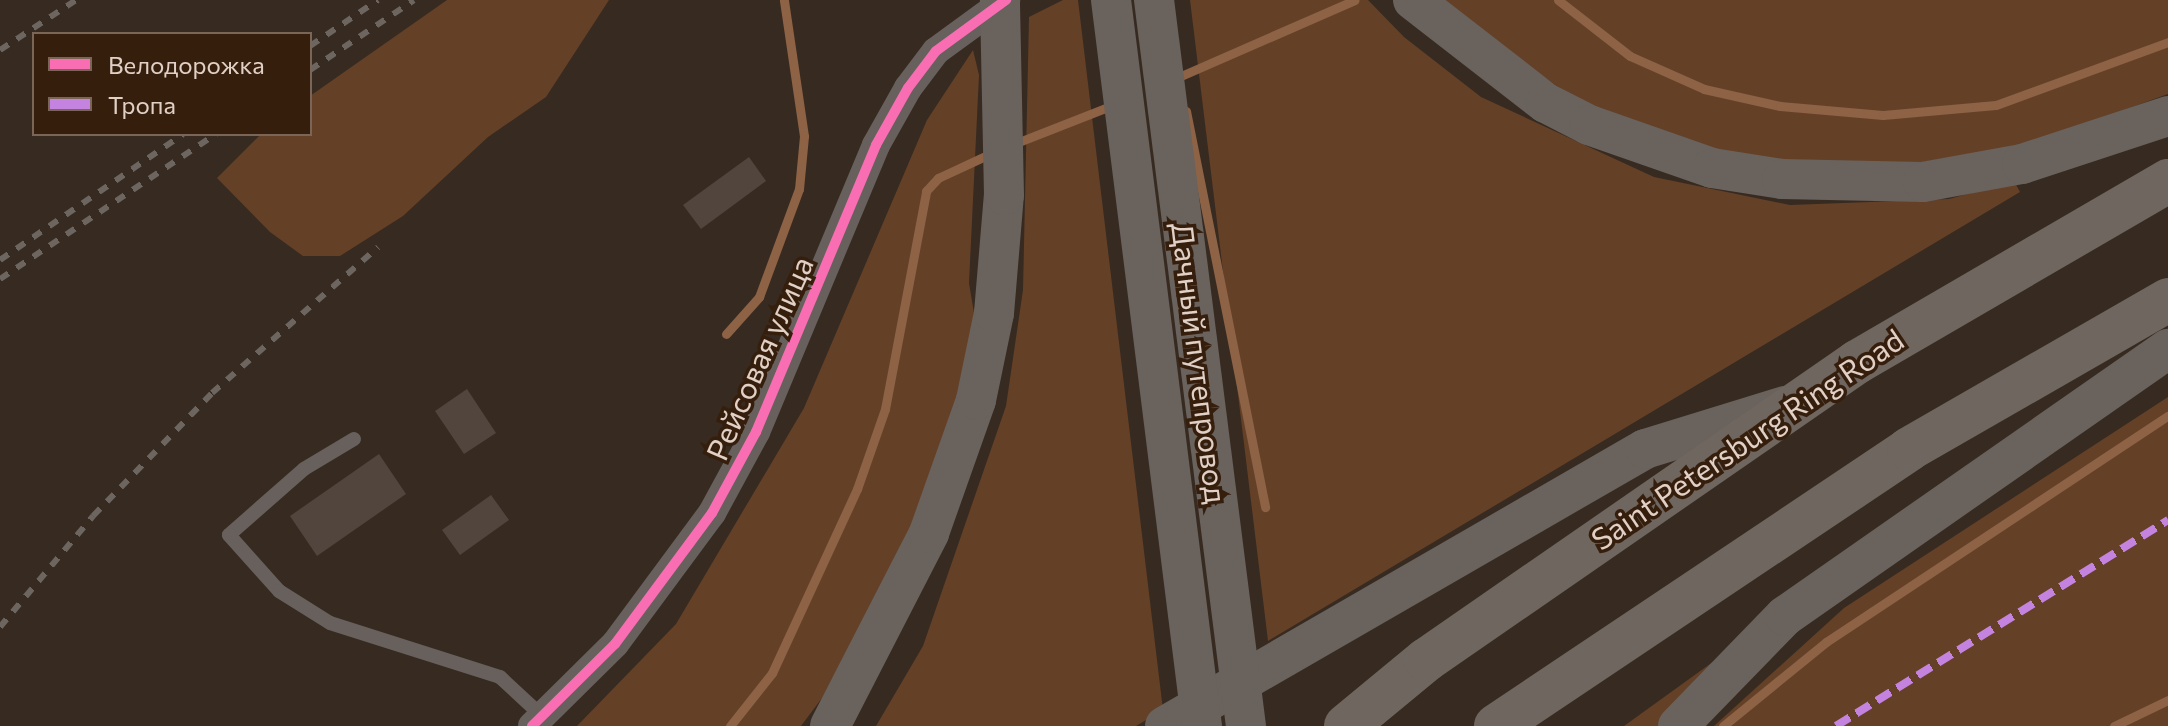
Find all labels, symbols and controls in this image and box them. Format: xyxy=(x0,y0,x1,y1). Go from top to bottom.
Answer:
legend xyxy=(32,32,312,136)
text: Велодорожка xyxy=(108,50,265,79)
text: Тропа xyxy=(108,90,176,119)
street label: Дачный путепровод xyxy=(1165,220,1235,506)
street label: Рейсовая улица xyxy=(698,251,820,465)
street label: Saint Petersburg Ring Road xyxy=(1584,321,1910,557)

